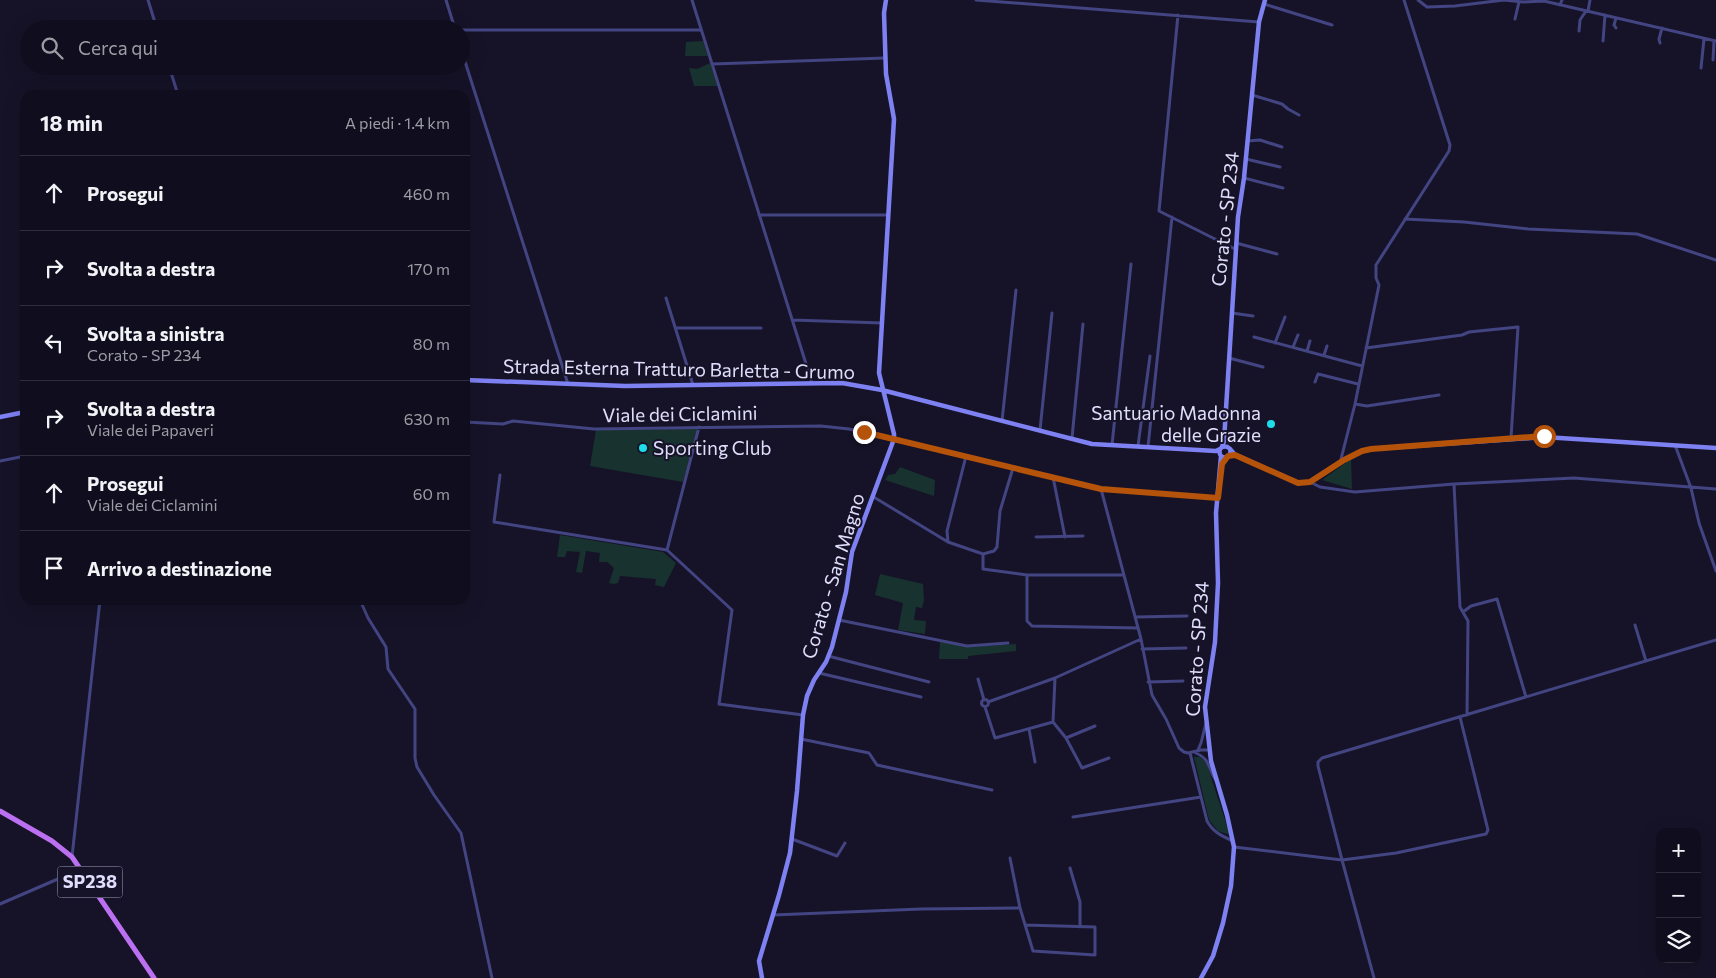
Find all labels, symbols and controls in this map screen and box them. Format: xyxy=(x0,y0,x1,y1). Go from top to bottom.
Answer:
search box xyxy=(20,20,470,75)
icon: search xyxy=(38,34,66,62)
text: Cerca qui xyxy=(78,36,158,59)
text: 18 min xyxy=(40,110,103,135)
text: A piedi · 1.4 km xyxy=(345,113,450,132)
street label: Corato - SP 234 xyxy=(1206,150,1243,288)
icon: ahead xyxy=(40,179,68,207)
text: Prosegui xyxy=(87,182,164,205)
text: 460 m xyxy=(403,184,450,203)
icon: right xyxy=(40,254,68,282)
text: Svolta a destra xyxy=(87,257,215,280)
text: 170 m xyxy=(407,259,450,278)
text: Svolta a sinistra xyxy=(87,322,225,345)
icon: left xyxy=(40,329,68,357)
text: 80 m xyxy=(413,334,450,353)
text: Corato - SP 234 xyxy=(87,345,201,364)
street label: Strada Esterna Tratturo Barletta - Grumo xyxy=(503,354,855,383)
text: Svolta a destra xyxy=(87,397,215,420)
street label: Viale dei Ciclamini xyxy=(602,401,758,426)
place label: Santuario Madonna delle Grazie xyxy=(1091,401,1261,446)
icon: right xyxy=(40,404,68,432)
text: 630 m xyxy=(404,409,450,428)
marker: Santuario Madonna delle Grazie xyxy=(1265,418,1277,430)
text: Viale dei Papaveri xyxy=(87,420,214,439)
route end xyxy=(853,421,876,444)
route start xyxy=(1533,425,1556,448)
place label: Sporting Club xyxy=(653,436,772,459)
marker: Sporting Club xyxy=(637,442,649,454)
text: Prosegui xyxy=(87,472,164,495)
icon: ahead xyxy=(40,479,68,507)
text: 60 m xyxy=(413,484,450,503)
street label: Corato - San Magno xyxy=(796,490,869,662)
text: Viale dei Ciclamini xyxy=(87,495,218,514)
icon: arrive xyxy=(40,554,68,582)
text: Arrivo a destinazione xyxy=(87,557,272,580)
street label: Corato - SP 234 xyxy=(1180,581,1213,717)
map controls xyxy=(1656,828,1701,963)
button: + xyxy=(1656,828,1701,873)
road number: SP238 xyxy=(58,866,122,898)
button: − xyxy=(1656,873,1701,918)
button: layers xyxy=(1656,918,1701,963)

